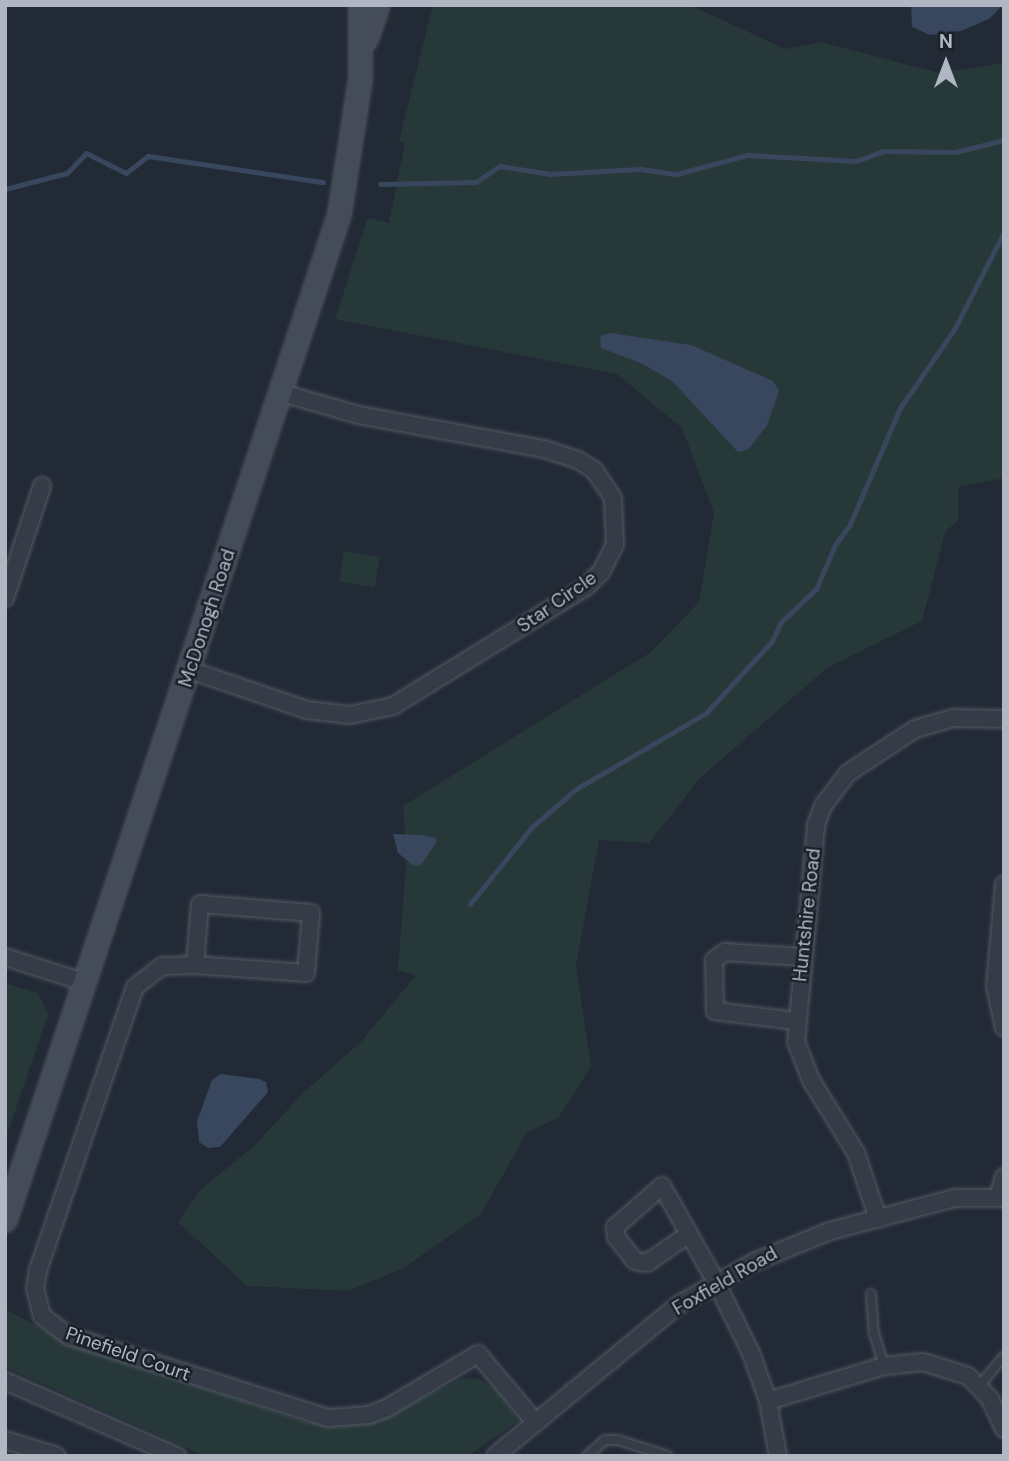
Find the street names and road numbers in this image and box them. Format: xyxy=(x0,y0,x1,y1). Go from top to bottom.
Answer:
street label: McDonogh Road xyxy=(174,546,240,690)
street label: Star Circle xyxy=(513,566,601,638)
street label: Huntshire Road xyxy=(789,847,825,983)
street label: Foxfield Road xyxy=(669,1242,781,1320)
street label: Pinefield Court xyxy=(63,1322,193,1386)

